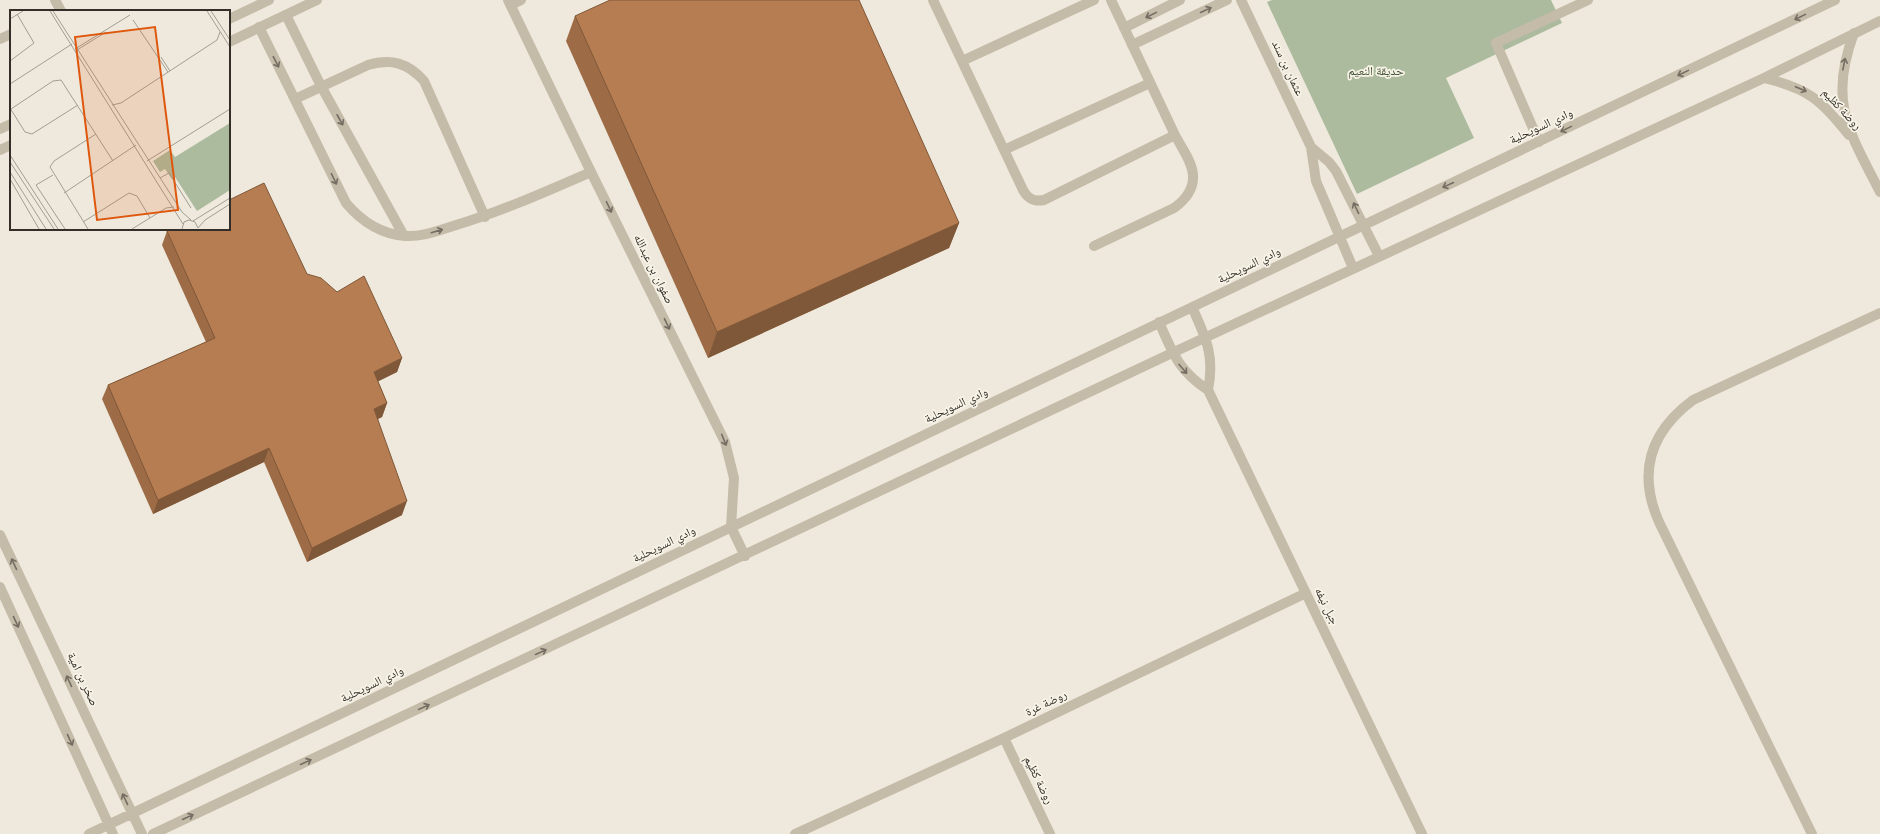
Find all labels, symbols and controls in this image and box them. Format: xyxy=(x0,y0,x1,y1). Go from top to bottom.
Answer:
one-way arrow xyxy=(1200,6,1212,13)
inset map xyxy=(10,10,230,230)
one-way arrow xyxy=(1145,11,1157,19)
one-way arrow xyxy=(1795,14,1807,21)
street label: عثمان بن سند xyxy=(1269,38,1308,98)
one-way arrow xyxy=(273,56,280,68)
one-way arrow xyxy=(1840,58,1848,71)
park label: حديقة النعيم xyxy=(1348,63,1404,79)
one-way arrow xyxy=(1677,70,1689,77)
street label: روضة كظيم xyxy=(1819,85,1866,134)
one-way arrow xyxy=(1794,86,1806,94)
street label: وادي السويحلية xyxy=(1507,104,1576,149)
one-way arrow xyxy=(336,114,344,126)
one-way arrow xyxy=(1560,126,1572,133)
one-way arrow xyxy=(331,172,338,184)
one-way arrow xyxy=(1443,182,1455,189)
one-way arrow xyxy=(606,201,613,213)
one-way arrow xyxy=(1352,203,1359,215)
one-way arrow xyxy=(431,227,444,234)
street label: صفوان بن عبدالله xyxy=(631,231,678,306)
street label: وادي السويحلية xyxy=(1215,243,1284,289)
one-way arrow xyxy=(663,317,671,329)
one-way arrow xyxy=(1179,364,1188,375)
street label: وادي السويحلية xyxy=(922,383,991,428)
one-way arrow xyxy=(720,434,728,446)
street label: وادي السويحلية xyxy=(630,522,699,568)
one-way arrow xyxy=(10,558,17,570)
street label: جبل نيفه xyxy=(1312,585,1343,627)
one-way arrow xyxy=(13,616,20,628)
one-way arrow xyxy=(535,648,547,655)
street label: صخر بن امية xyxy=(64,650,102,708)
street label: وادي السويحلية xyxy=(338,662,407,708)
one-way arrow xyxy=(65,676,72,688)
street label: روضة غرة xyxy=(1023,686,1069,719)
one-way arrow xyxy=(417,703,429,710)
one-way arrow xyxy=(67,734,74,746)
street label: روضة كظيم xyxy=(1020,753,1058,807)
one-way arrow xyxy=(300,758,312,765)
one-way arrow xyxy=(121,793,128,805)
one-way arrow xyxy=(182,813,194,820)

